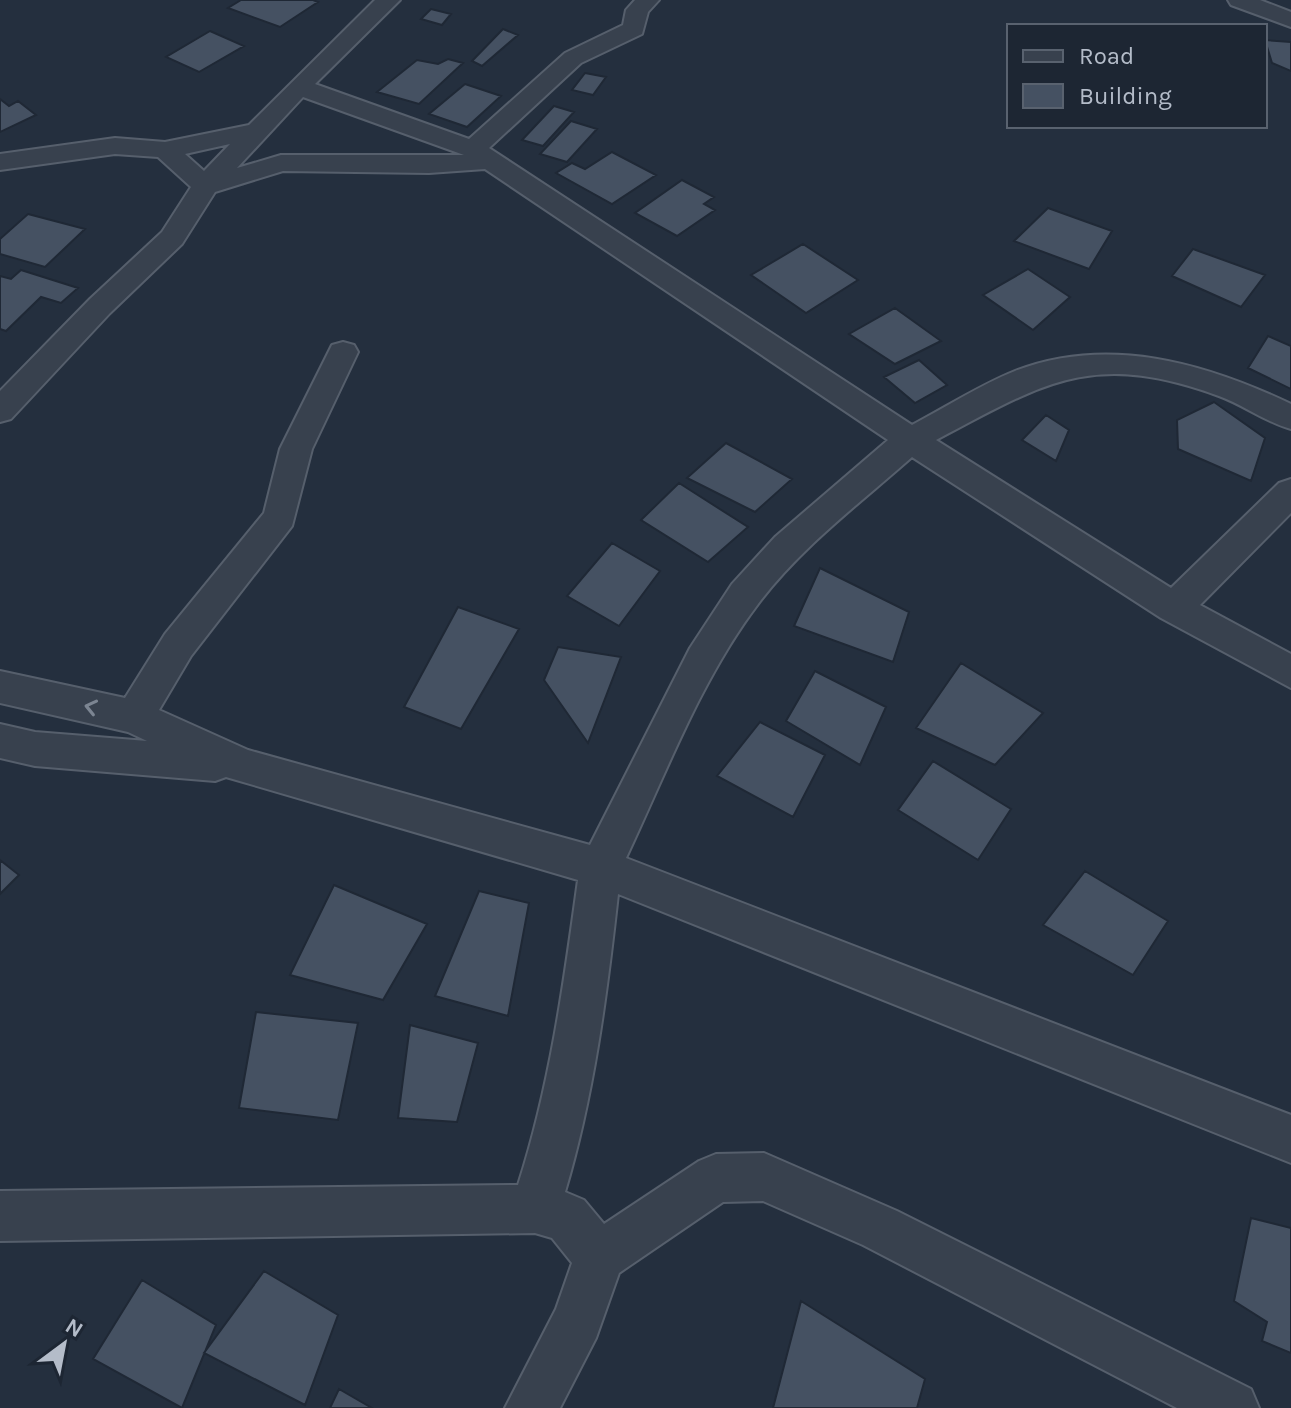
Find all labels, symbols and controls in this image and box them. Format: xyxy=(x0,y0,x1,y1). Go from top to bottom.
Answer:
legend xyxy=(1007,24,1267,128)
text: Road xyxy=(1079,42,1134,70)
text: Building xyxy=(1079,82,1172,110)
one-way arrow xyxy=(85,699,99,716)
north arrow xyxy=(24,1304,104,1384)
text: N xyxy=(60,1313,88,1343)

